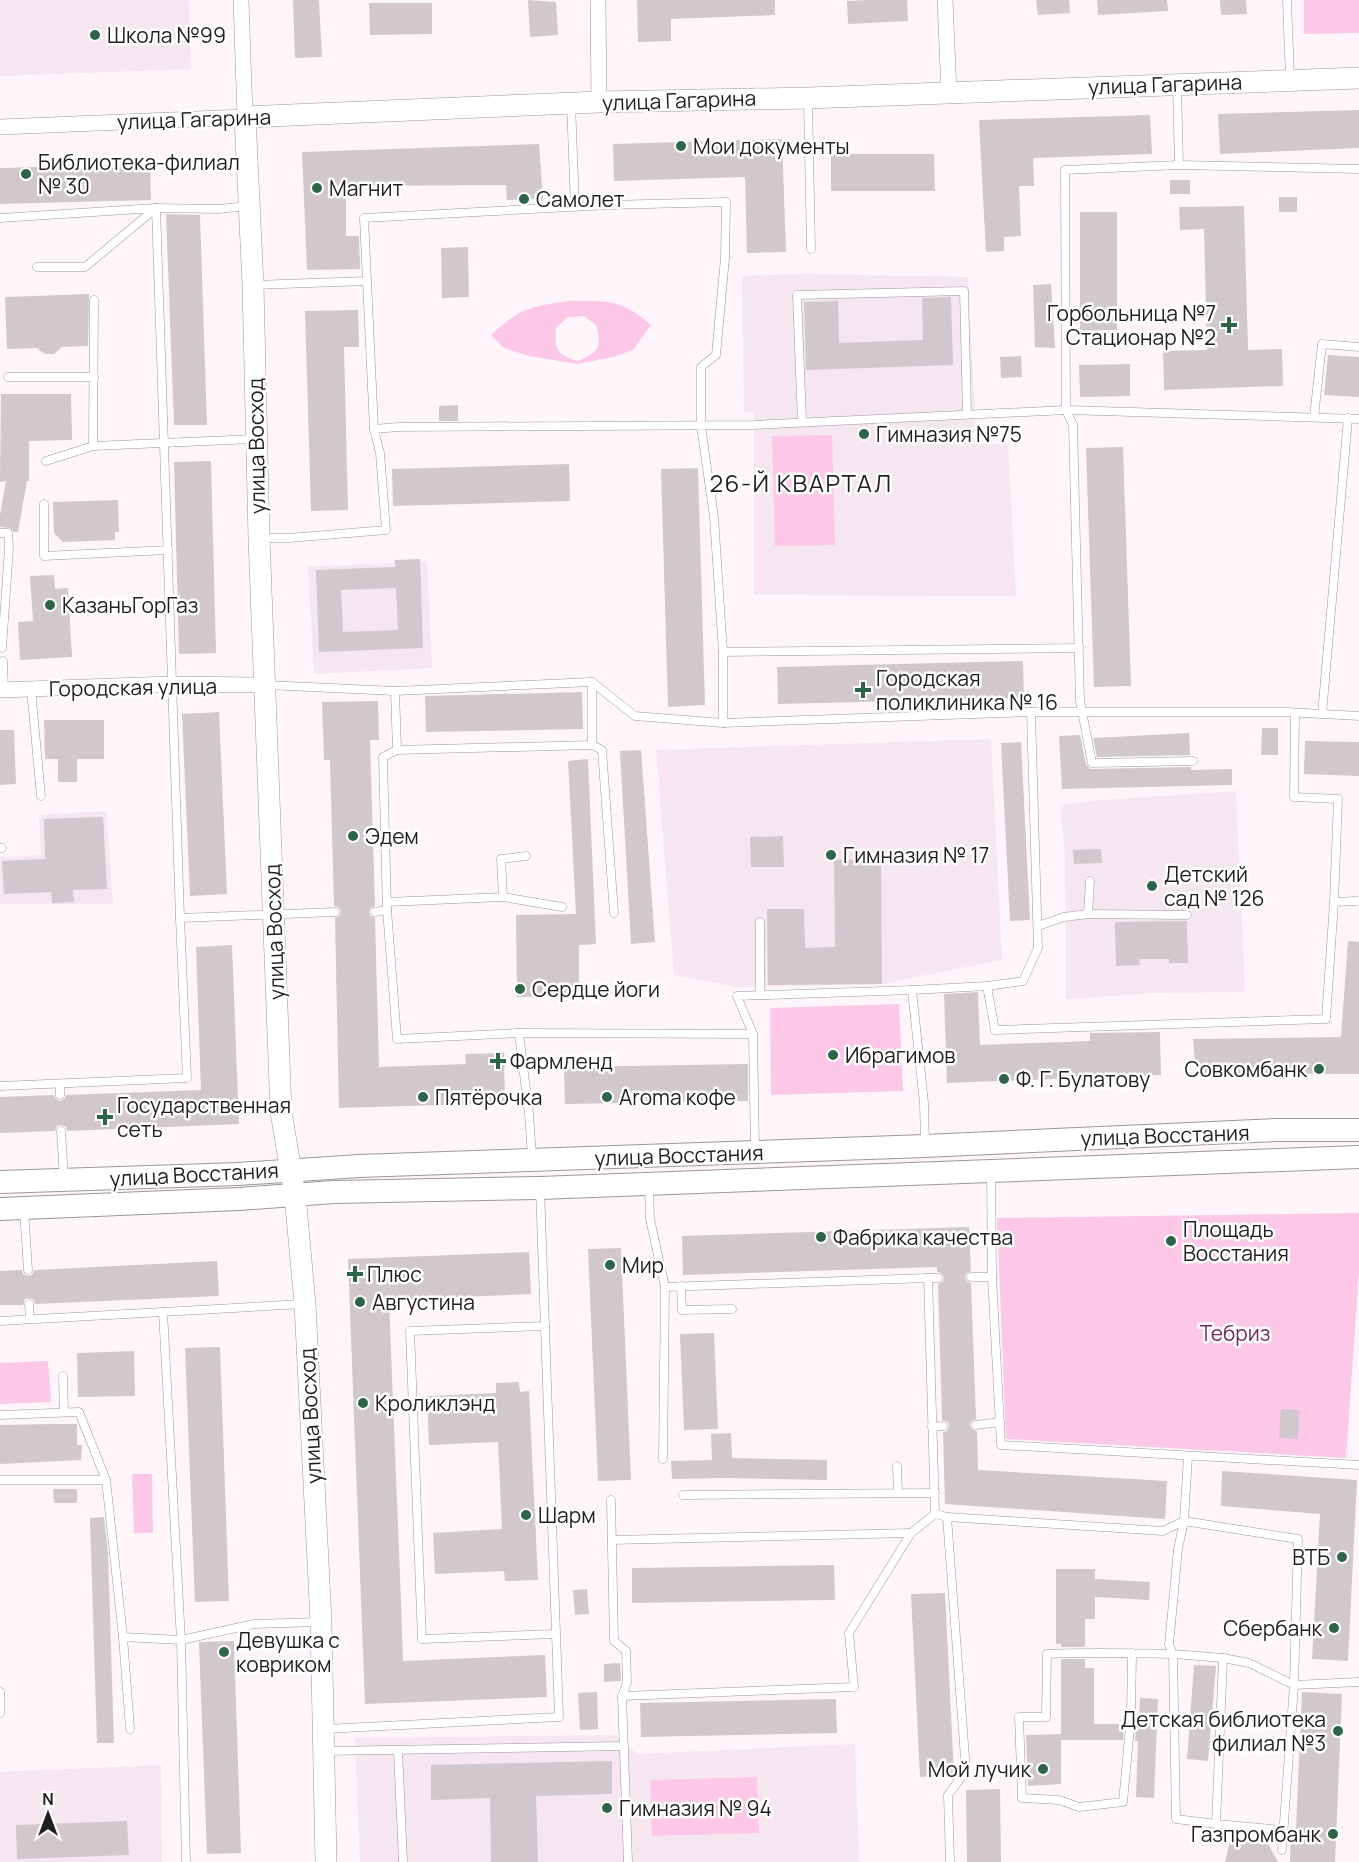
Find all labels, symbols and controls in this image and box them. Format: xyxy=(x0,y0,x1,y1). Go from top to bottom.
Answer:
place label: Школа №99 xyxy=(107,21,226,49)
marker: Школа №99 xyxy=(88,28,102,42)
street label: улица Гагарина xyxy=(1087,67,1243,101)
street label: улица Гагарина xyxy=(601,83,757,117)
street label: улица Гагарина xyxy=(116,102,272,136)
place label: Мои документы xyxy=(693,132,850,160)
marker: Мои документы xyxy=(674,139,688,153)
place label: Библиотека-филиал № 30 xyxy=(38,148,240,200)
marker: Библиотека-филиал № 30 xyxy=(19,167,33,181)
place label: Магнит xyxy=(329,174,403,202)
marker: Магнит xyxy=(310,181,324,195)
place label: Самолет xyxy=(536,185,625,213)
marker: Самолет xyxy=(517,192,531,206)
place label: Горбольница №7 Стационар №2 xyxy=(1047,299,1216,351)
marker: Горбольница №7 Стационар №2 xyxy=(1220,316,1238,334)
street label: улица Восход xyxy=(241,378,271,514)
place label: Гимназия №75 xyxy=(876,420,1022,448)
marker: Гимназия №75 xyxy=(857,427,871,441)
district label: 26-Й КВАРТАЛ xyxy=(709,466,893,499)
place label: КазаньГорГаз xyxy=(62,591,198,619)
marker: КазаньГорГаз xyxy=(43,598,57,612)
place label: Городская поликлиника № 16 xyxy=(876,664,1058,716)
street label: Городская улица xyxy=(49,672,217,702)
marker: Городская поликлиника № 16 xyxy=(854,681,872,699)
place label: Эдем xyxy=(365,822,419,850)
marker: Эдем xyxy=(346,829,360,843)
place label: Гимназия № 17 xyxy=(843,841,989,869)
marker: Гимназия № 17 xyxy=(824,848,838,862)
place label: Детский сад № 126 xyxy=(1164,860,1265,912)
street label: улица Восход xyxy=(258,864,290,1000)
marker: Детский сад № 126 xyxy=(1145,879,1159,893)
place label: Сердце йоги xyxy=(532,975,660,1003)
marker: Сердце йоги xyxy=(513,982,527,996)
place label: Ибрагимов xyxy=(845,1041,956,1069)
place label: Фармленд xyxy=(510,1047,613,1075)
marker: Ибрагимов xyxy=(826,1048,840,1062)
marker: Фармленд xyxy=(491,1054,505,1068)
place label: Совкомбанк xyxy=(1184,1055,1308,1083)
marker: Совкомбанк xyxy=(1312,1062,1326,1076)
place label: Ф. Г. Булатову xyxy=(1016,1065,1150,1093)
marker: Ф. Г. Булатову xyxy=(997,1072,1011,1086)
place label: Пятёрочка xyxy=(435,1083,542,1111)
place label: Aroma кофе xyxy=(619,1083,736,1111)
marker: Пятёрочка xyxy=(416,1090,430,1104)
marker: Aroma кофе xyxy=(600,1090,614,1104)
place label: Государственная сеть xyxy=(117,1091,291,1143)
marker: Государственная сеть xyxy=(98,1110,112,1124)
street label: улица Восстания xyxy=(1080,1118,1250,1152)
street label: улица Восстания xyxy=(594,1138,764,1172)
street label: улица Восстания xyxy=(109,1156,279,1192)
place label: Площадь Восстания xyxy=(1183,1215,1289,1267)
place label: Фабрика качества xyxy=(833,1223,1013,1251)
marker: Фабрика качества xyxy=(814,1230,828,1244)
marker: Площадь Восстания xyxy=(1164,1234,1178,1248)
place label: Мир xyxy=(622,1251,664,1279)
marker: Мир xyxy=(603,1258,617,1272)
place label: Плюс xyxy=(367,1260,422,1288)
marker: Плюс xyxy=(348,1267,362,1281)
place label: Августина xyxy=(372,1288,475,1316)
marker: Августина xyxy=(353,1295,367,1309)
park label: Тебриз xyxy=(1200,1319,1270,1347)
street label: улица Восход xyxy=(292,1347,328,1485)
place label: Кроликлэнд xyxy=(375,1389,495,1417)
marker: Кроликлэнд xyxy=(356,1396,370,1410)
place label: Шарм xyxy=(538,1501,596,1529)
marker: Шарм xyxy=(519,1508,533,1522)
place label: ВТБ xyxy=(1292,1543,1330,1571)
marker: ВТБ xyxy=(1335,1550,1349,1564)
place label: Сбербанк xyxy=(1223,1614,1323,1642)
marker: Сбербанк xyxy=(1327,1621,1341,1635)
place label: Девушка с ковриком xyxy=(236,1626,340,1678)
marker: Девушка с ковриком xyxy=(217,1645,231,1659)
place label: Детская библиотека филиал №3 xyxy=(1121,1705,1326,1757)
marker: Детская библиотека филиал №3 xyxy=(1331,1724,1345,1738)
place label: Мой лучик xyxy=(928,1755,1032,1783)
marker: Мой лучик xyxy=(1036,1762,1050,1776)
north arrow xyxy=(18,1784,78,1844)
text: N xyxy=(42,1788,54,1810)
place label: Гимназия № 94 xyxy=(619,1794,772,1822)
marker: Гимназия № 94 xyxy=(600,1801,614,1815)
place label: Газпромбанк xyxy=(1191,1820,1322,1848)
marker: Газпромбанк xyxy=(1326,1827,1340,1841)

